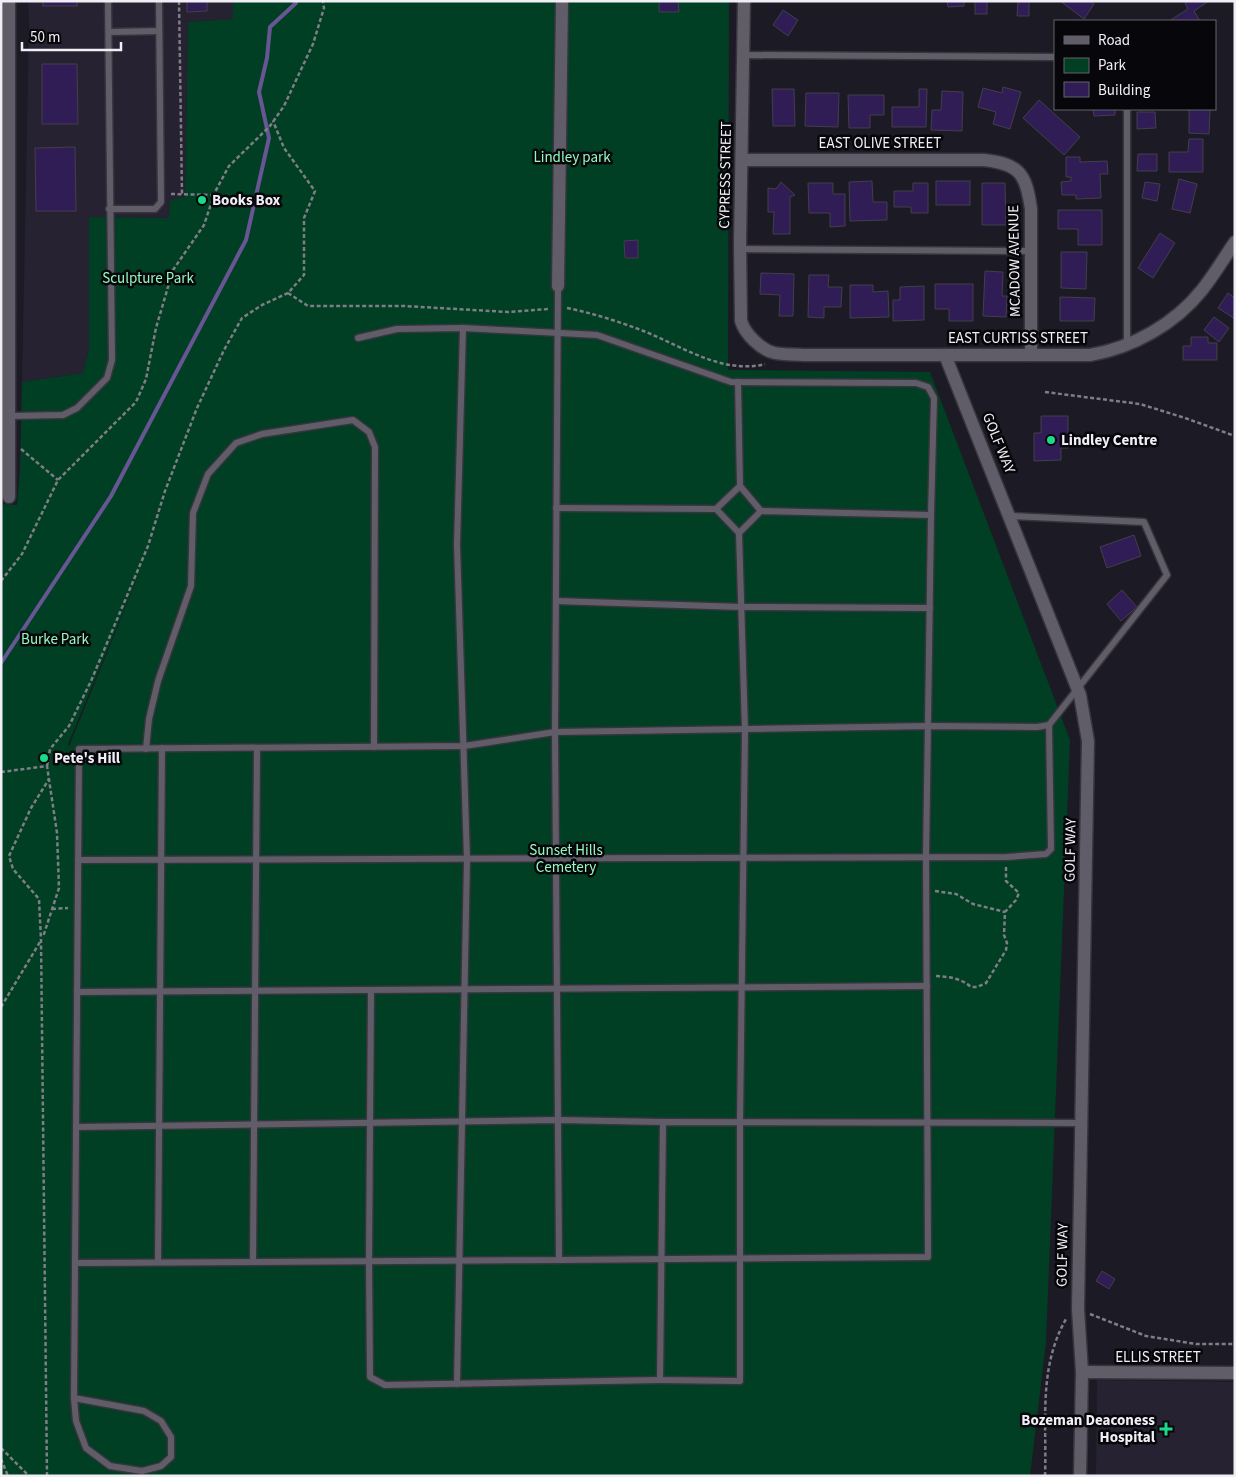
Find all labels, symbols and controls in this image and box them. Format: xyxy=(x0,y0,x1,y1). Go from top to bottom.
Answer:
scale bar xyxy=(22,20,121,52)
legend xyxy=(1054,20,1216,110)
text: 50 m xyxy=(30,27,60,48)
text: Road xyxy=(1098,30,1130,51)
text: Park xyxy=(1098,55,1127,76)
text: Building xyxy=(1098,80,1151,101)
street label: CYPRESS STREET xyxy=(714,121,737,229)
street label: EAST OLIVE STREET xyxy=(819,133,941,154)
park label: Lindley park xyxy=(533,147,611,168)
place label: Books Box xyxy=(212,190,281,211)
marker: Books Box xyxy=(196,194,208,206)
street label: MCADOW AVENUE xyxy=(1003,205,1026,317)
park label: Sculpture Park xyxy=(102,268,194,289)
street label: EAST CURTISS STREET xyxy=(948,328,1088,349)
street label: GOLF WAY xyxy=(977,410,1021,477)
place label: Lindley Centre xyxy=(1061,430,1158,451)
marker: Lindley Centre xyxy=(1045,434,1057,446)
park label: Burke Park xyxy=(21,629,89,650)
place label: Pete's Hill xyxy=(54,748,121,769)
marker: Pete's Hill xyxy=(38,752,50,764)
street label: GOLF WAY xyxy=(1059,817,1082,882)
park label: Sunset Hills Cemetery xyxy=(529,840,603,878)
street label: GOLF WAY xyxy=(1051,1222,1074,1287)
street label: ELLIS STREET xyxy=(1115,1347,1201,1368)
place label: Bozeman Deaconess Hospital xyxy=(1021,1410,1156,1448)
marker: Bozeman Deaconess Hospital xyxy=(1159,1422,1173,1436)

